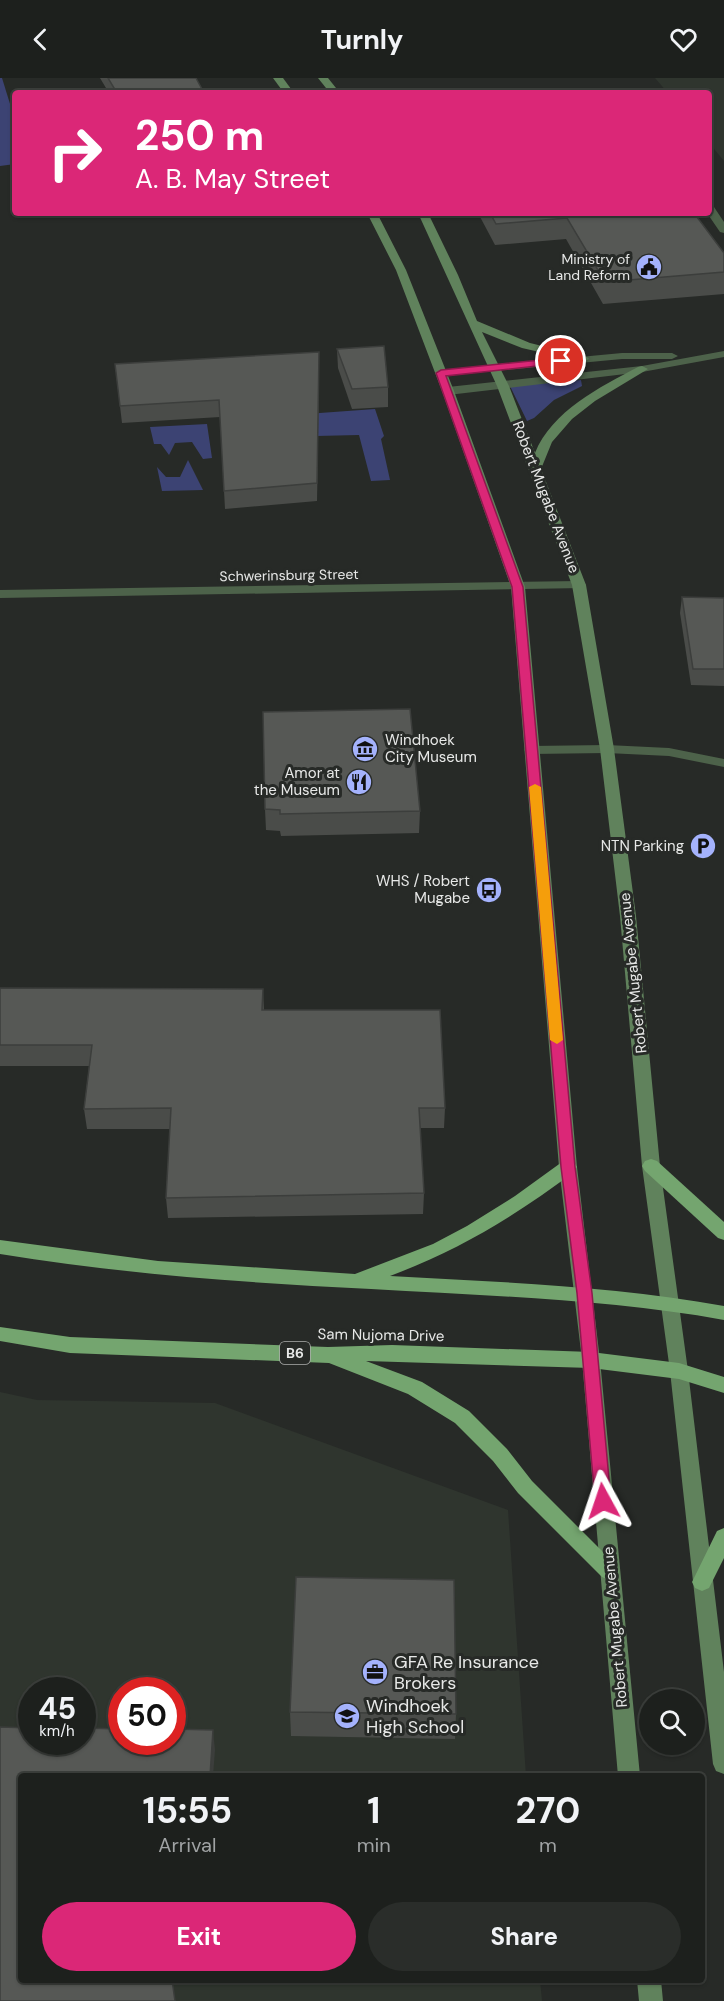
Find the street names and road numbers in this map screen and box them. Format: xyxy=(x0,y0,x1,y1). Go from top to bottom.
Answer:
street label: Robert Mugabe Avenue xyxy=(508,418,584,576)
street label: Schwerinsburg Street xyxy=(219,565,359,585)
street label: Robert Mugabe Avenue xyxy=(615,892,651,1054)
street label: Sam Nujoma Drive xyxy=(317,1324,445,1346)
road number: B6 xyxy=(280,1342,310,1364)
street label: Robert Mugabe Avenue xyxy=(598,1546,632,1708)

